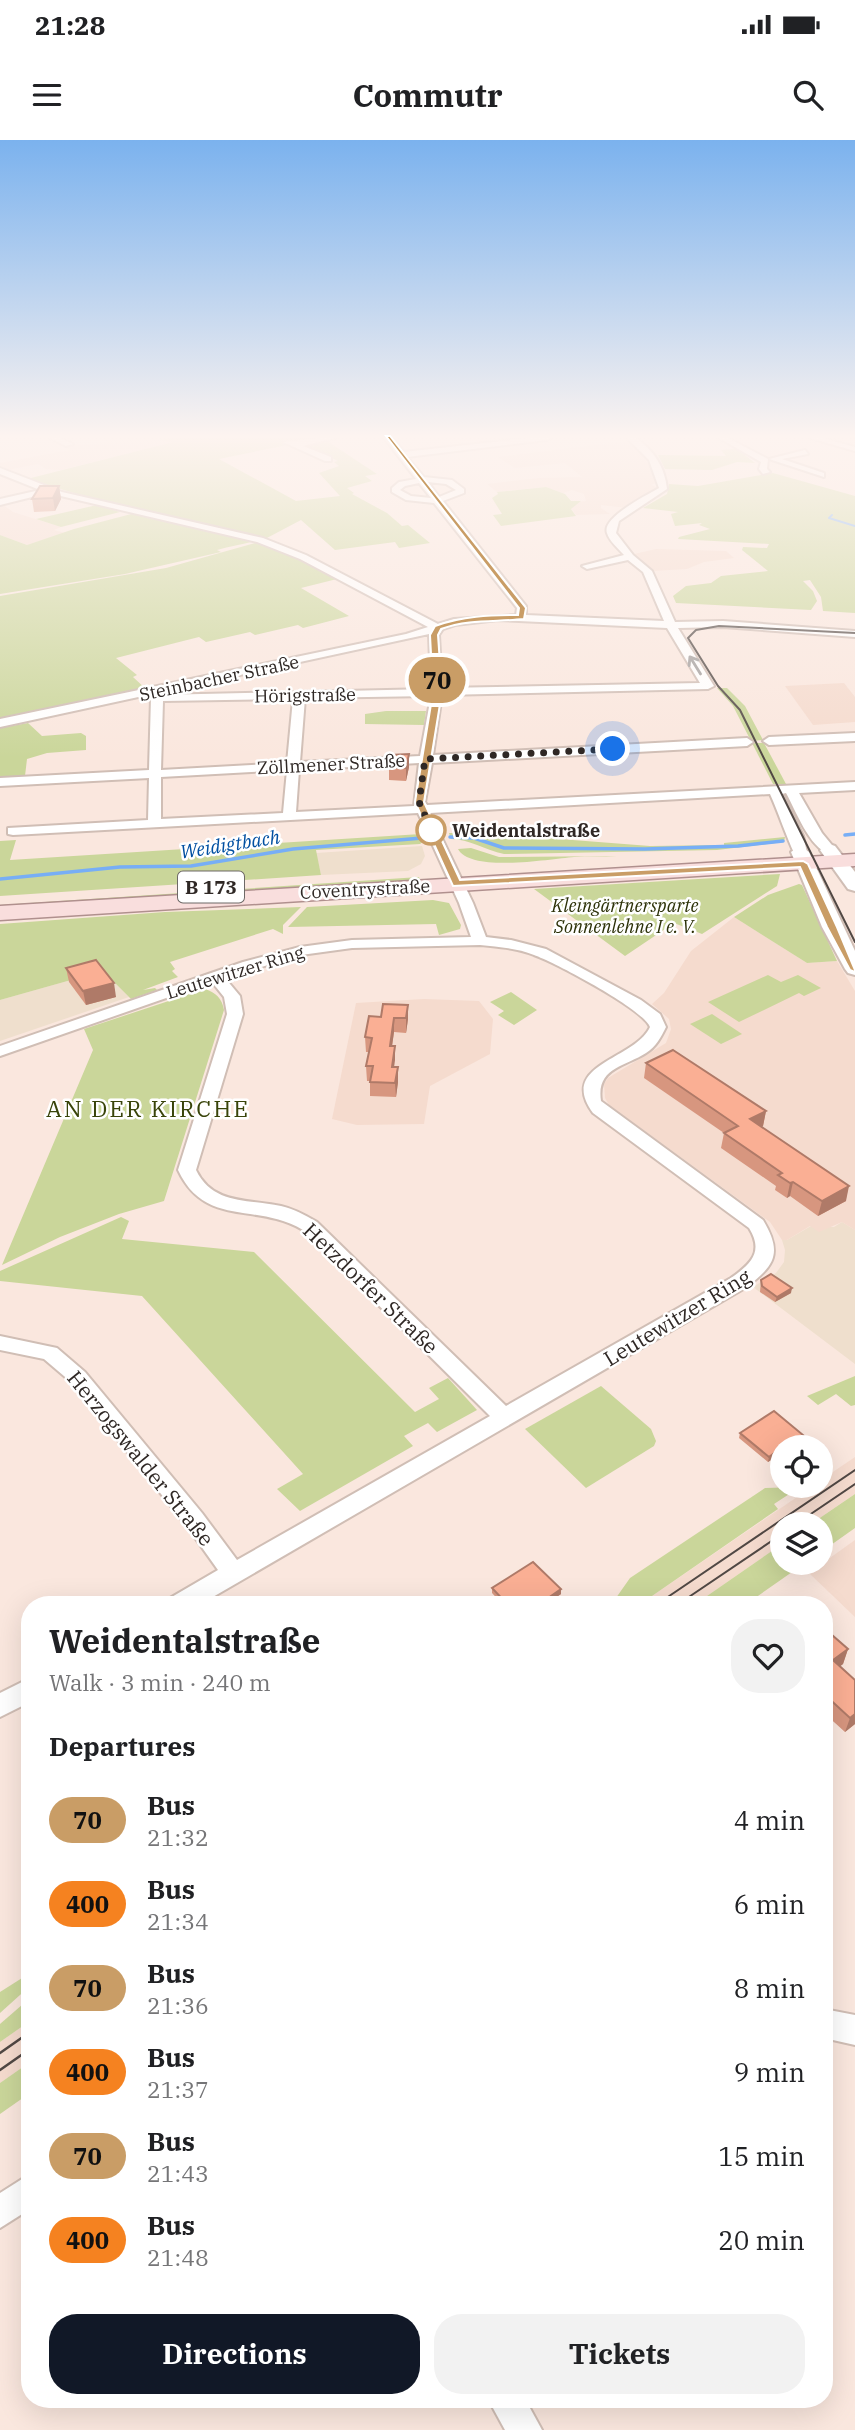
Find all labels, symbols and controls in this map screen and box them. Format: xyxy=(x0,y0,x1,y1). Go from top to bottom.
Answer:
text: 21:28 xyxy=(35,8,105,42)
text: Commutr xyxy=(352,74,503,116)
icon: menu xyxy=(28,76,66,114)
icon: search xyxy=(789,76,827,114)
street label: Steinbacher Straße xyxy=(137,650,301,706)
one-way arrow xyxy=(687,655,701,675)
line badge: 70 xyxy=(406,657,468,703)
text: 70 xyxy=(423,664,451,696)
street label: Hörigstraße xyxy=(254,683,356,707)
your location xyxy=(595,731,630,766)
street label: Zöllmener Straße xyxy=(256,749,406,779)
marker: Weidentalstraße xyxy=(416,815,446,845)
place label: Weidentalstraße xyxy=(452,819,600,842)
water label: Weidigtbach xyxy=(178,824,282,864)
road number: B 173 xyxy=(178,872,244,902)
street label: Coventrystraße xyxy=(299,874,431,904)
park label: Kleingärtnersparte Sonnenlehne I e. V. xyxy=(551,894,698,938)
street label: Leutewitzer Ring xyxy=(163,940,307,1004)
district label: AN DER KIRCHE xyxy=(46,1093,250,1123)
street label: Hetzdorfer Straße xyxy=(297,1216,445,1360)
street label: Leutewitzer Ring xyxy=(598,1262,756,1372)
street label: Herzogswalder Straße xyxy=(61,1364,221,1552)
map controls xyxy=(770,1435,833,1575)
button: locate xyxy=(770,1435,833,1498)
button: layers xyxy=(770,1512,833,1575)
text: Weidentalstraße xyxy=(49,1619,321,1662)
button: heart xyxy=(731,1619,805,1693)
text: Walk · 3 min · 240 m xyxy=(49,1667,271,1697)
text: Departures xyxy=(49,1729,195,1763)
text: Bus xyxy=(147,1788,195,1822)
text: 4 min xyxy=(734,1803,805,1837)
text: 70 xyxy=(73,1804,102,1836)
text: 21:32 xyxy=(147,1822,209,1852)
text: Bus xyxy=(147,1872,195,1906)
text: 6 min xyxy=(734,1887,805,1921)
text: 400 xyxy=(66,1888,109,1920)
text: 21:34 xyxy=(147,1906,209,1936)
text: Bus xyxy=(147,1956,195,1990)
text: 8 min xyxy=(734,1971,805,2005)
text: 70 xyxy=(73,1972,102,2004)
text: 21:36 xyxy=(147,1990,209,2020)
text: Bus xyxy=(147,2040,195,2074)
text: 9 min xyxy=(734,2055,805,2089)
text: 400 xyxy=(66,2056,109,2088)
text: 21:37 xyxy=(147,2074,209,2104)
text: Bus xyxy=(147,2124,195,2158)
text: 15 min xyxy=(718,2139,805,2173)
text: 70 xyxy=(73,2140,102,2172)
text: 21:43 xyxy=(147,2158,209,2188)
text: Bus xyxy=(147,2208,195,2242)
text: 20 min xyxy=(718,2223,805,2257)
text: 400 xyxy=(66,2224,109,2256)
text: 21:48 xyxy=(147,2242,209,2272)
button: Directions xyxy=(49,2314,420,2394)
button: Tickets xyxy=(434,2314,805,2394)

